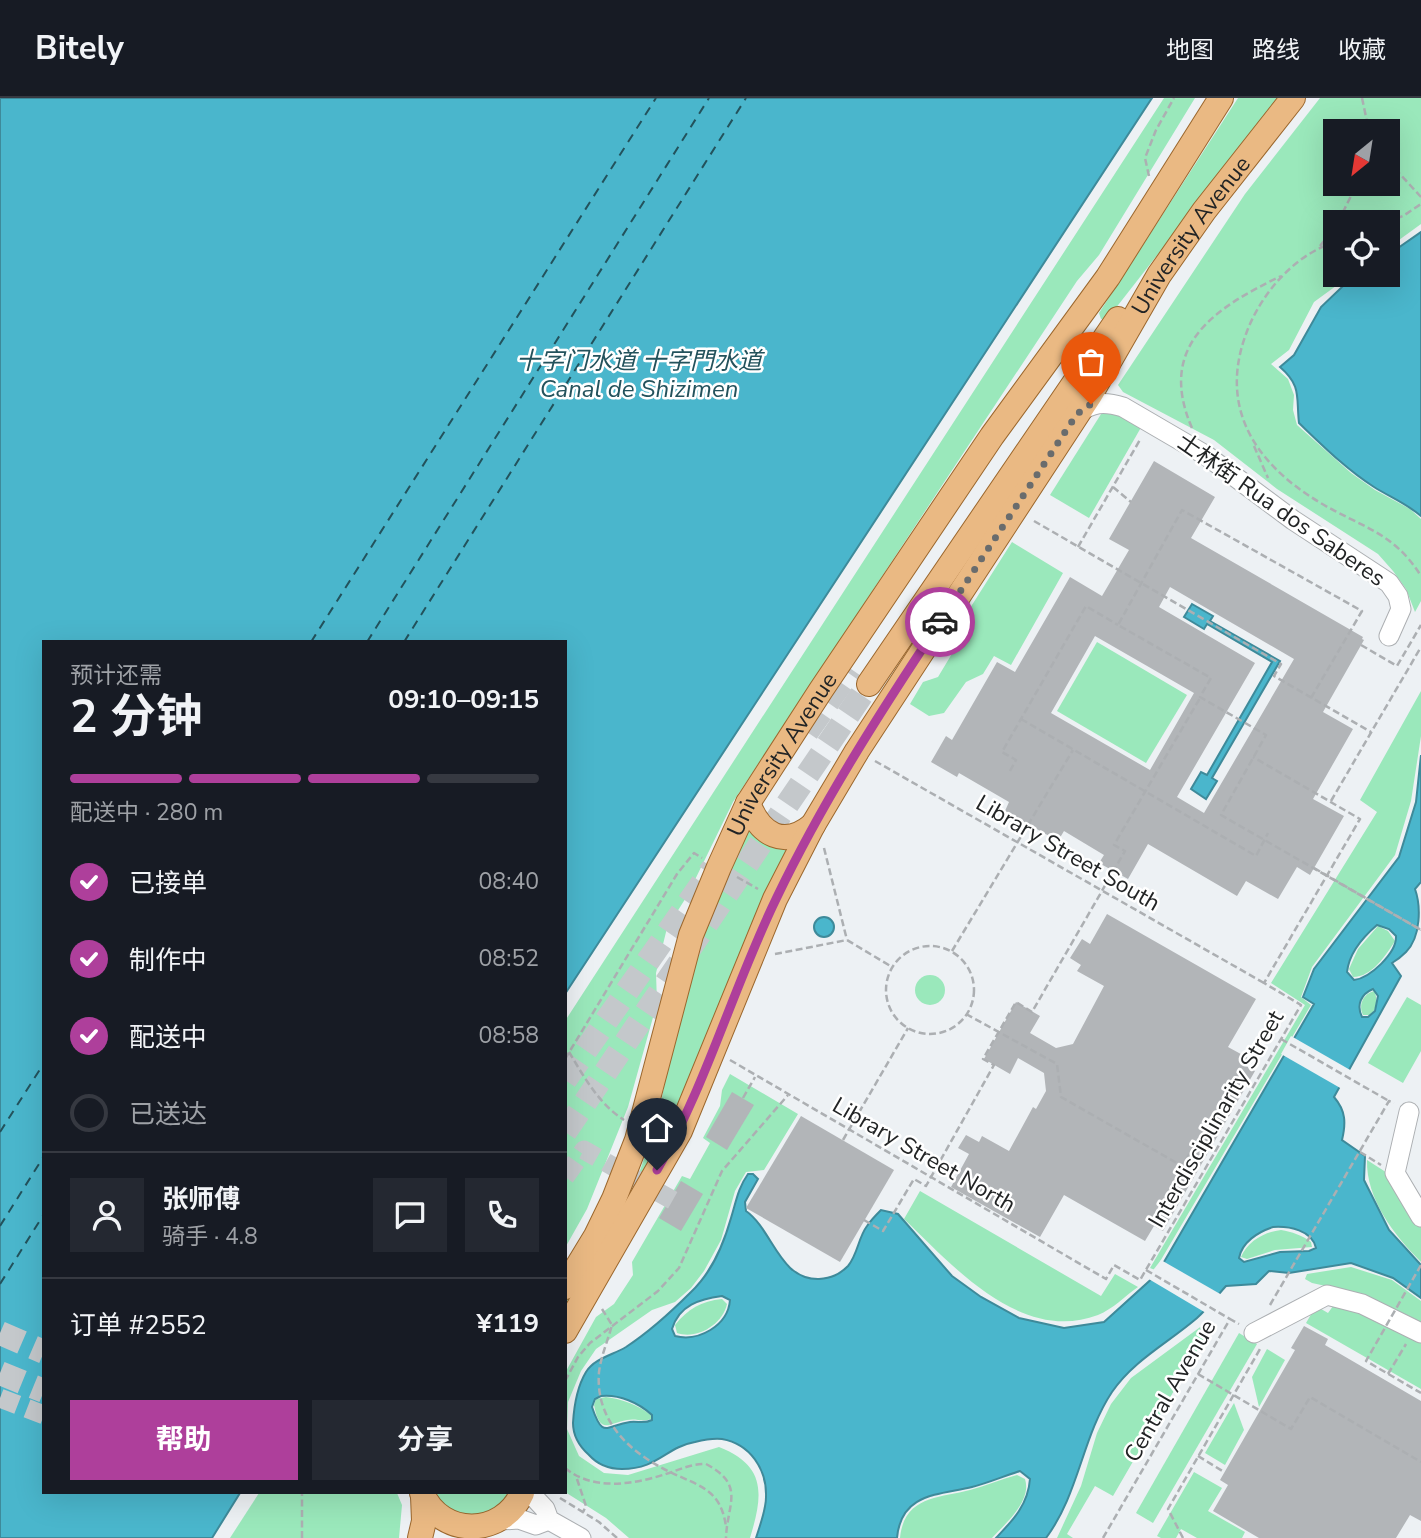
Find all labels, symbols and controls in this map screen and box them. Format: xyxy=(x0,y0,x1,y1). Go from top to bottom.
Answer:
text: Bitely xyxy=(35,26,124,71)
text: 地图 xyxy=(1166,34,1214,66)
text: 路线 xyxy=(1252,34,1300,66)
text: 收藏 xyxy=(1338,34,1386,66)
north arrow xyxy=(1323,119,1400,196)
map controls xyxy=(1323,119,1400,287)
street label: University Avenue xyxy=(1124,149,1257,320)
button: locate xyxy=(1323,210,1400,287)
pin xyxy=(1061,332,1121,404)
icon: bag xyxy=(1072,343,1110,381)
water label: 十字门水道 十字門水道 Canal de Shizimen xyxy=(516,345,765,405)
street label: 士林街 Rua dos Saberes xyxy=(1171,426,1391,594)
courier xyxy=(905,587,975,657)
icon: car xyxy=(921,603,959,641)
text: 预计还需 xyxy=(70,660,162,691)
street label: University Avenue xyxy=(719,666,844,841)
text: 09:10–09:15 xyxy=(388,682,539,717)
text: 2 分钟 xyxy=(70,685,202,748)
street label: Library Street South xyxy=(970,788,1166,918)
text: 配送中 · 280 m xyxy=(70,797,223,828)
icon: check xyxy=(70,863,108,901)
text: 已接单 xyxy=(129,866,207,901)
text: 08:40 xyxy=(479,866,539,897)
icon: check xyxy=(70,940,108,978)
text: 制作中 xyxy=(129,943,207,978)
text: 08:52 xyxy=(479,943,539,974)
street label: Interdisciplinarity Street xyxy=(1141,1004,1291,1233)
icon: check xyxy=(70,1017,108,1055)
text: 配送中 xyxy=(129,1020,207,1055)
text: 08:58 xyxy=(479,1020,539,1051)
street label: Library Street North xyxy=(827,1090,1021,1220)
text: 已送达 xyxy=(129,1097,207,1132)
pin xyxy=(627,1098,687,1170)
icon: home xyxy=(638,1109,676,1147)
button: person xyxy=(70,1178,144,1252)
button: chat xyxy=(373,1178,447,1252)
button: phone xyxy=(465,1178,539,1252)
text: 张师傅 xyxy=(162,1182,240,1217)
text: 骑手 · 4.8 xyxy=(162,1221,258,1252)
text: ¥119 xyxy=(477,1306,539,1341)
text: 订单 #2552 xyxy=(70,1308,207,1343)
street label: Central Avenue xyxy=(1117,1314,1223,1468)
button: 帮助 xyxy=(70,1400,298,1480)
button: 分享 xyxy=(312,1400,539,1480)

